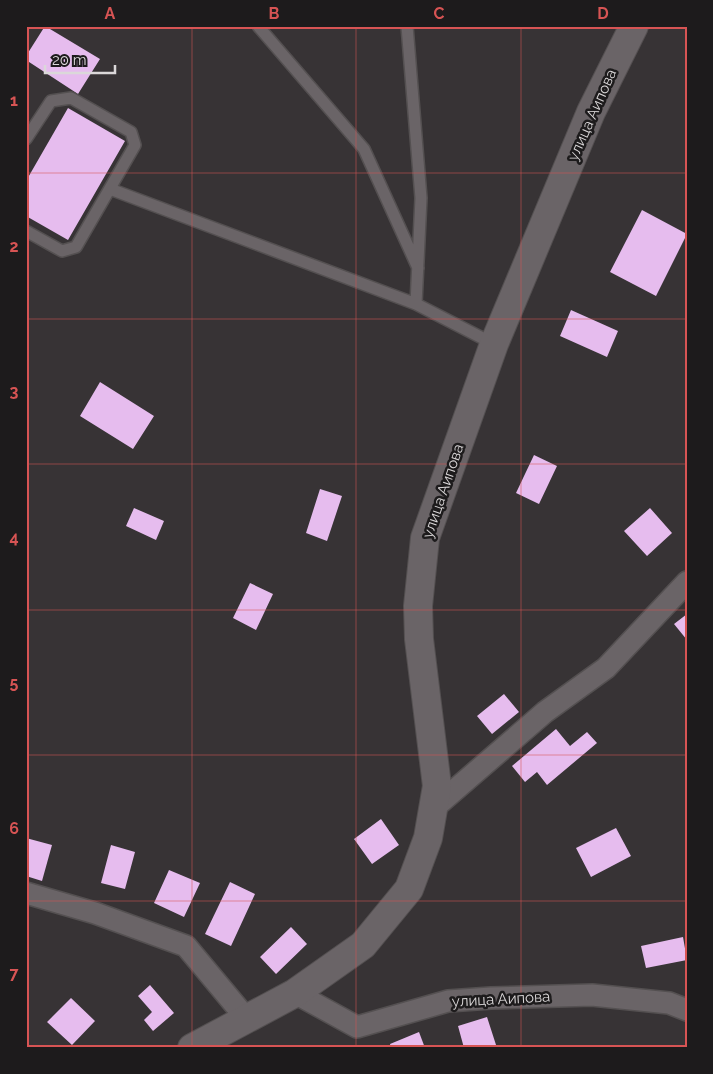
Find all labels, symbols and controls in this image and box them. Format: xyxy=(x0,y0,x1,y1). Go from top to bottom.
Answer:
text: A xyxy=(105,4,116,23)
text: B xyxy=(269,4,280,23)
text: C xyxy=(434,4,445,23)
text: D xyxy=(597,4,609,23)
scale bar xyxy=(45,42,115,74)
text: 20 m xyxy=(52,51,87,69)
street label: улица Аипова xyxy=(564,66,620,164)
text: 1 xyxy=(10,91,18,110)
text: 2 xyxy=(9,237,19,256)
text: 3 xyxy=(10,382,19,401)
street label: улица Аипова xyxy=(418,442,468,540)
text: 4 xyxy=(9,528,19,547)
text: 5 xyxy=(10,673,19,692)
text: 6 xyxy=(9,819,19,838)
text: 7 xyxy=(10,964,19,983)
street label: улица Аипова xyxy=(451,987,551,1011)

